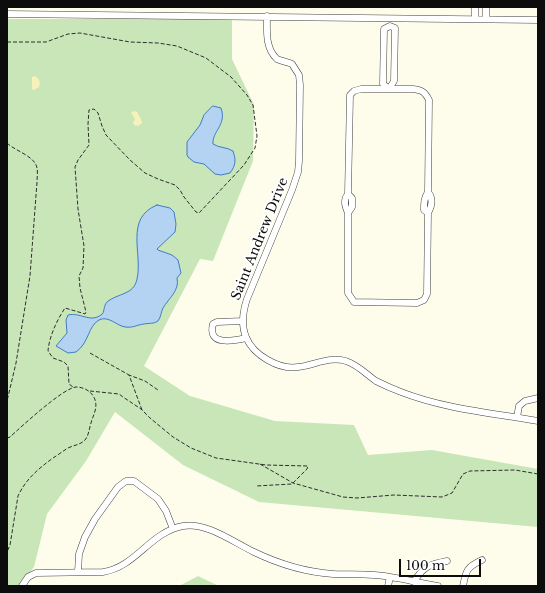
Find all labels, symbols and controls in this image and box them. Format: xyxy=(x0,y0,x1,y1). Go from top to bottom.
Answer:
street label: Saint Andrew Drive xyxy=(228,175,292,303)
scale bar xyxy=(401,551,483,577)
text: 100 m xyxy=(406,558,445,573)

